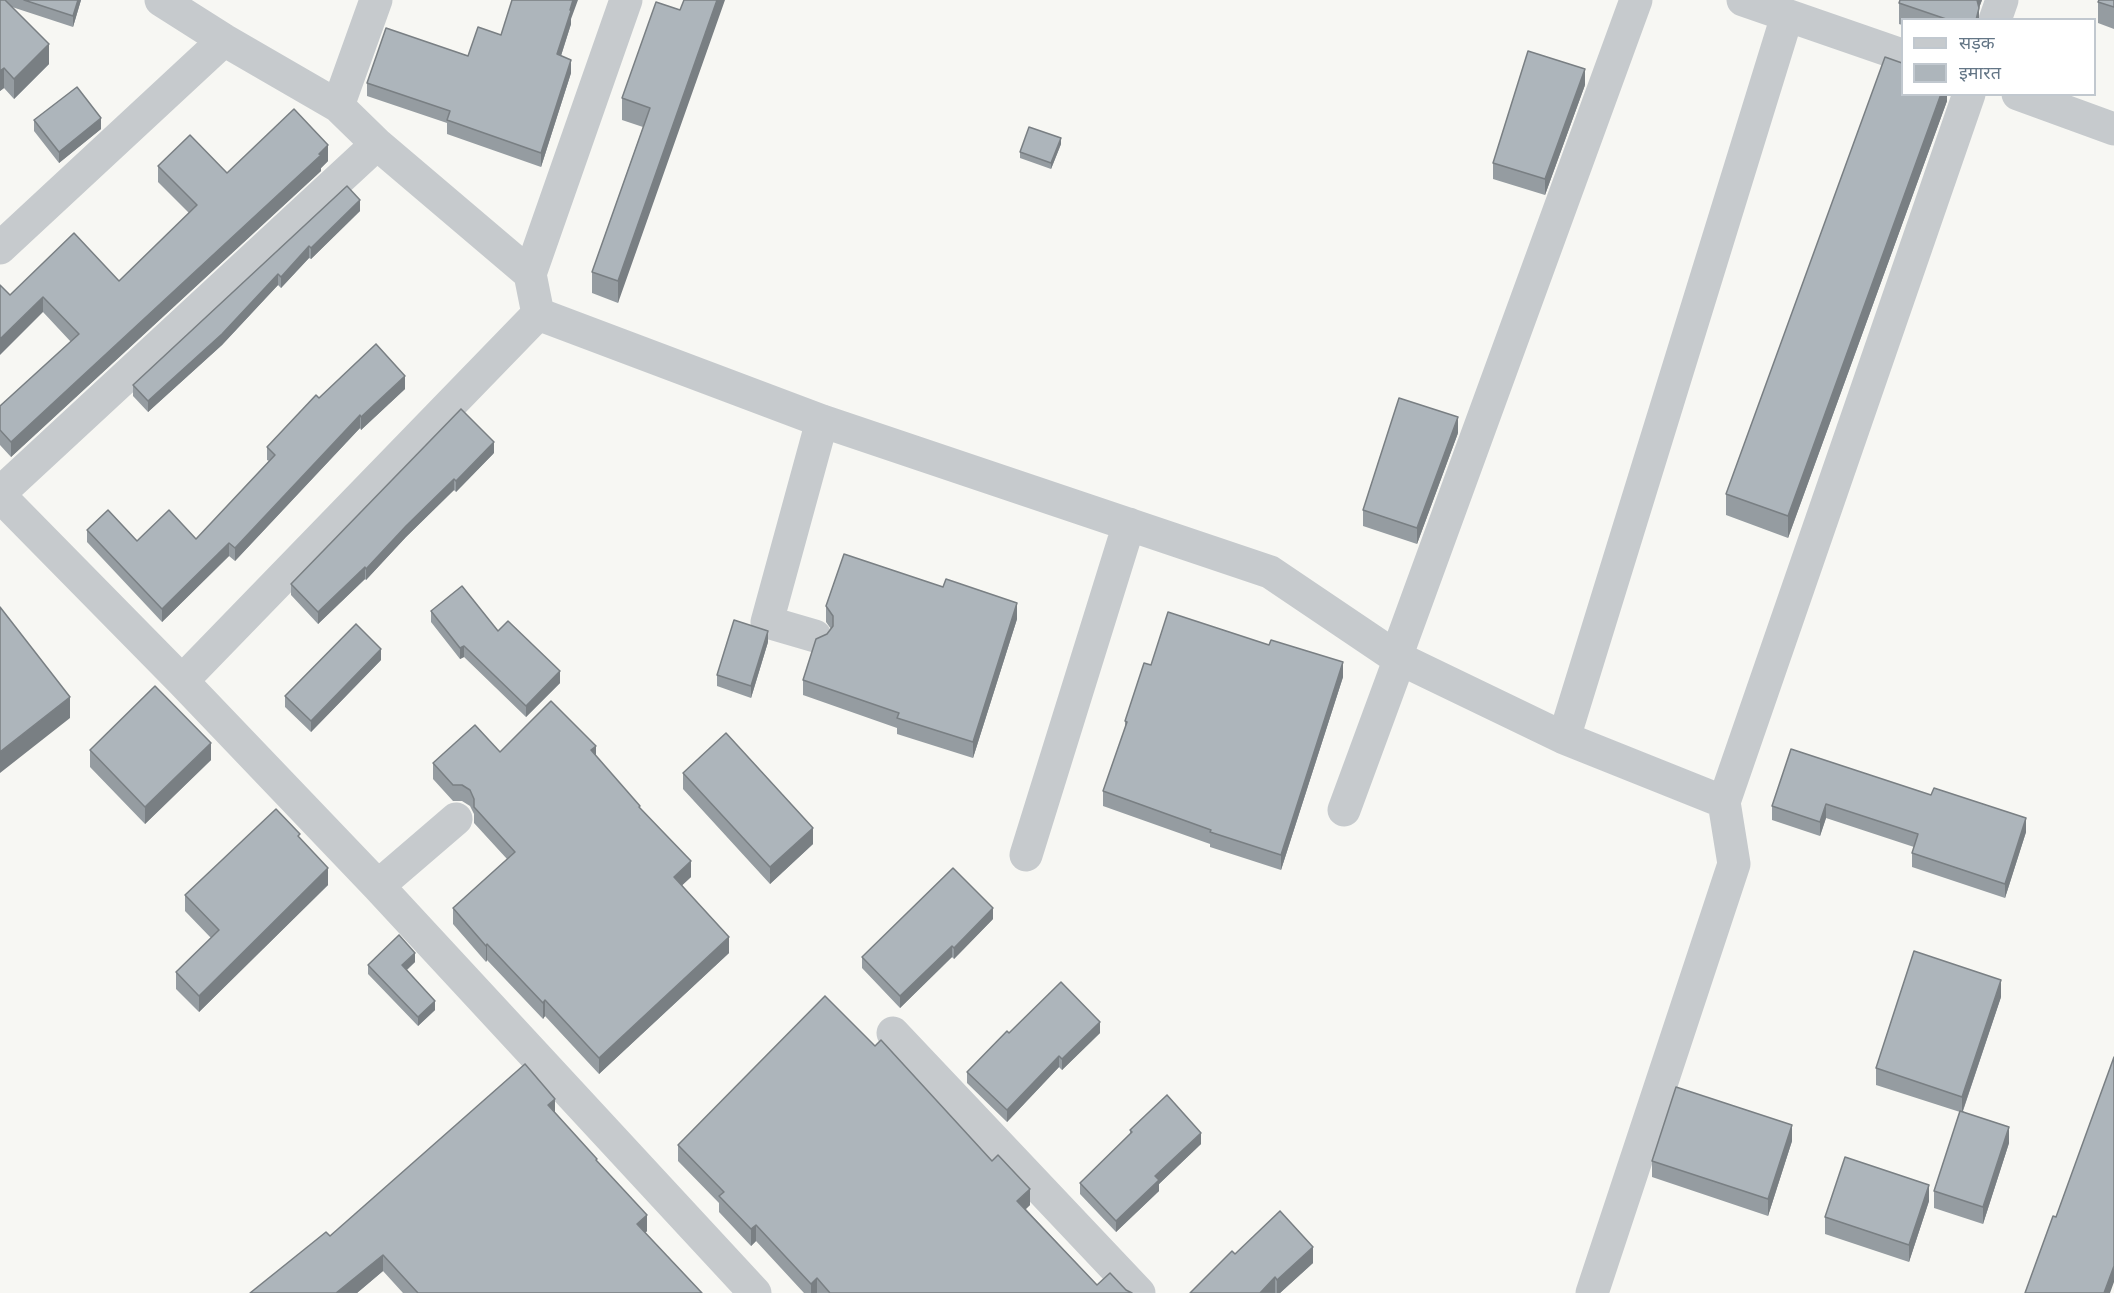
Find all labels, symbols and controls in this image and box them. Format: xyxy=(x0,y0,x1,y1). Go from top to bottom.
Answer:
legend xyxy=(1901,18,2096,96)
text: सड़क xyxy=(1959,31,1995,55)
text: इमारत xyxy=(1959,61,2001,85)

